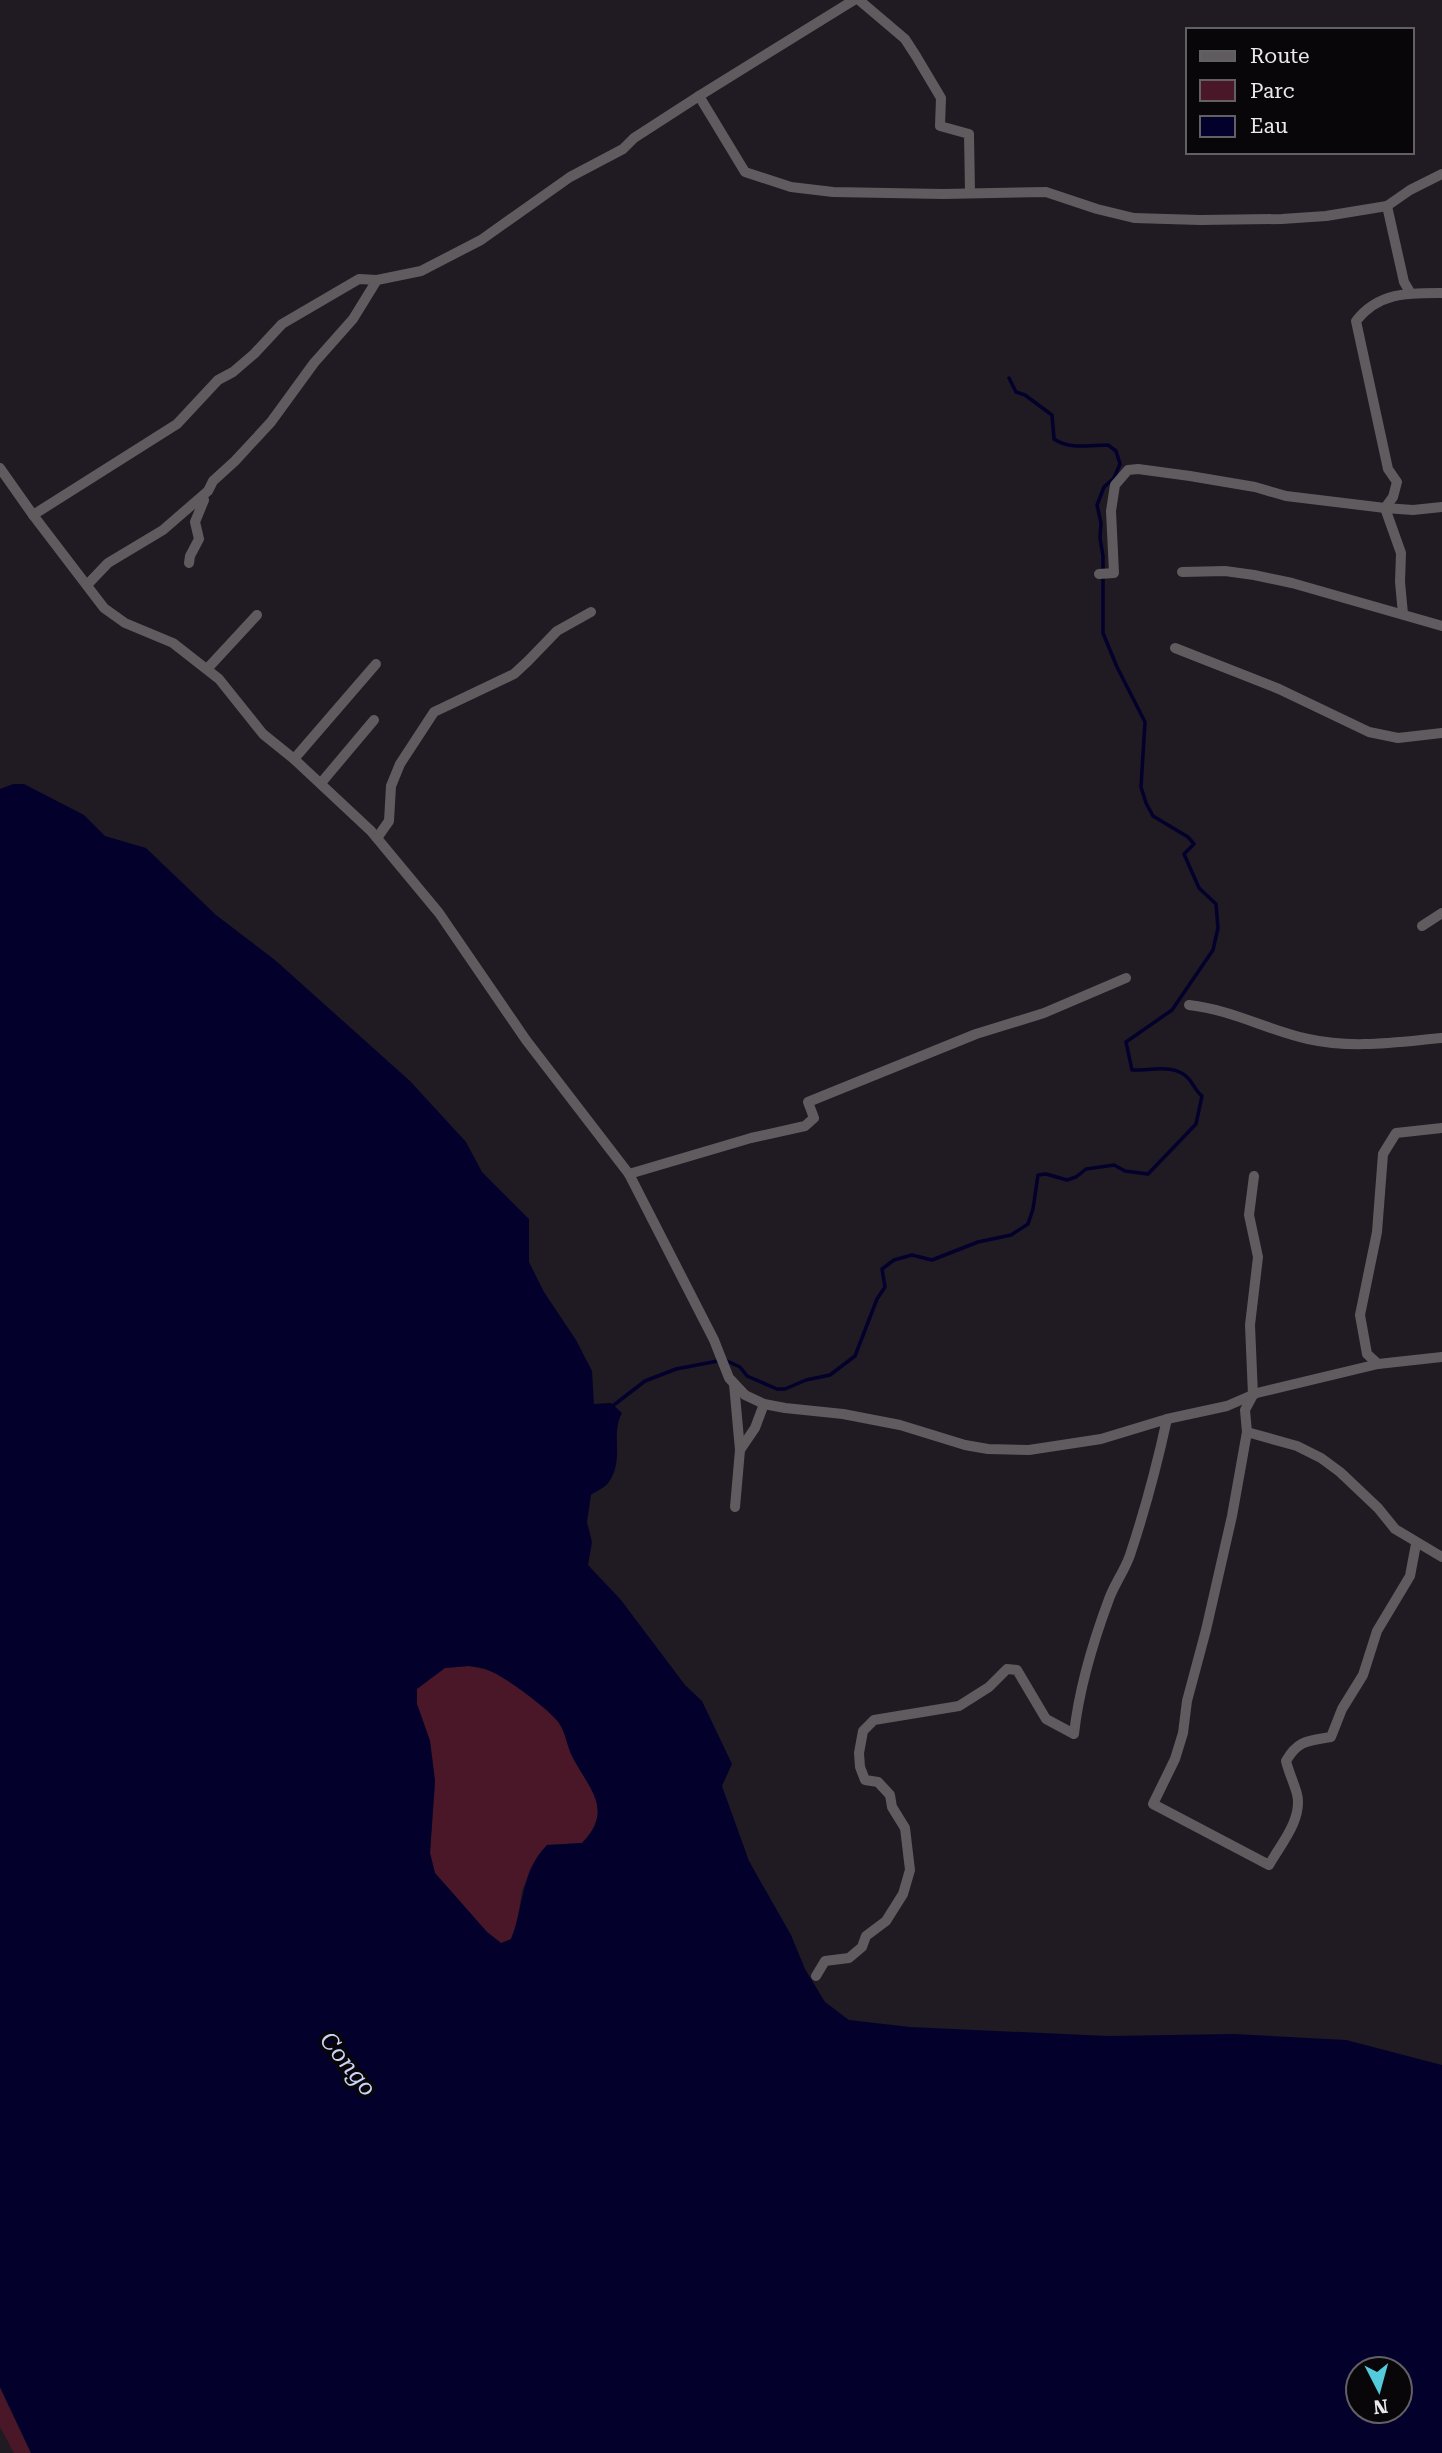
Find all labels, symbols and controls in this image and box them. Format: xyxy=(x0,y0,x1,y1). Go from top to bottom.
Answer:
legend xyxy=(1186,28,1414,154)
text: Route xyxy=(1250,44,1309,68)
text: Parc xyxy=(1250,79,1295,103)
text: Eau xyxy=(1250,114,1288,138)
water label: Congo xyxy=(314,2026,382,2102)
north arrow xyxy=(1344,2355,1414,2425)
text: N xyxy=(1372,2394,1389,2419)

